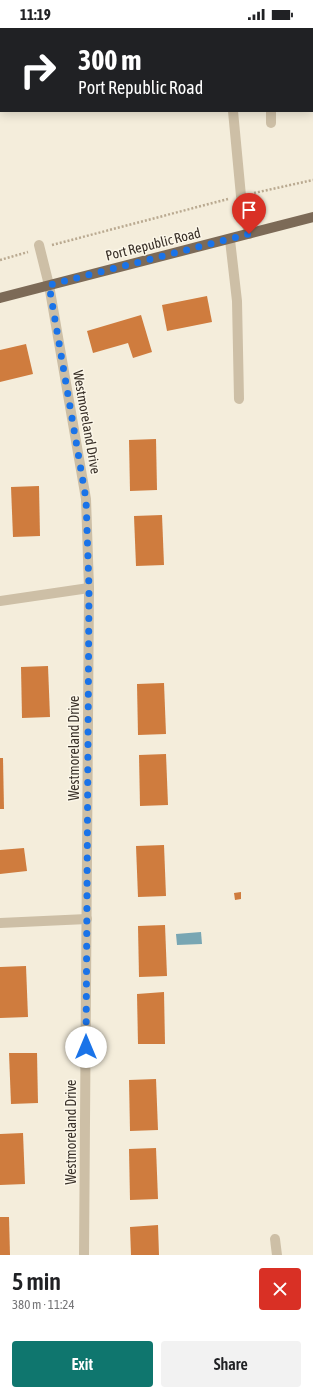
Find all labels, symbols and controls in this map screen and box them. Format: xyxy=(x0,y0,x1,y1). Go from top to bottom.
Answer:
text: 11:19 xyxy=(20,6,51,23)
icon: right xyxy=(12,44,64,96)
text: 300 m xyxy=(78,44,141,76)
text: Port Republic Road xyxy=(78,77,203,98)
pin xyxy=(232,193,266,234)
icon: arrive xyxy=(238,199,260,221)
street label: Port Republic Road xyxy=(104,224,202,264)
street label: Westmoreland Drive xyxy=(70,369,104,475)
street label: Westmoreland Drive xyxy=(66,696,82,800)
position arrow xyxy=(65,1026,107,1068)
street label: Westmoreland Drive xyxy=(63,1080,79,1184)
text: 5 min xyxy=(12,1268,61,1295)
button: close xyxy=(259,1268,301,1310)
text: 380 m · 11:24 xyxy=(12,1297,75,1312)
button: Exit xyxy=(12,1341,153,1387)
button: Share xyxy=(161,1341,301,1387)

